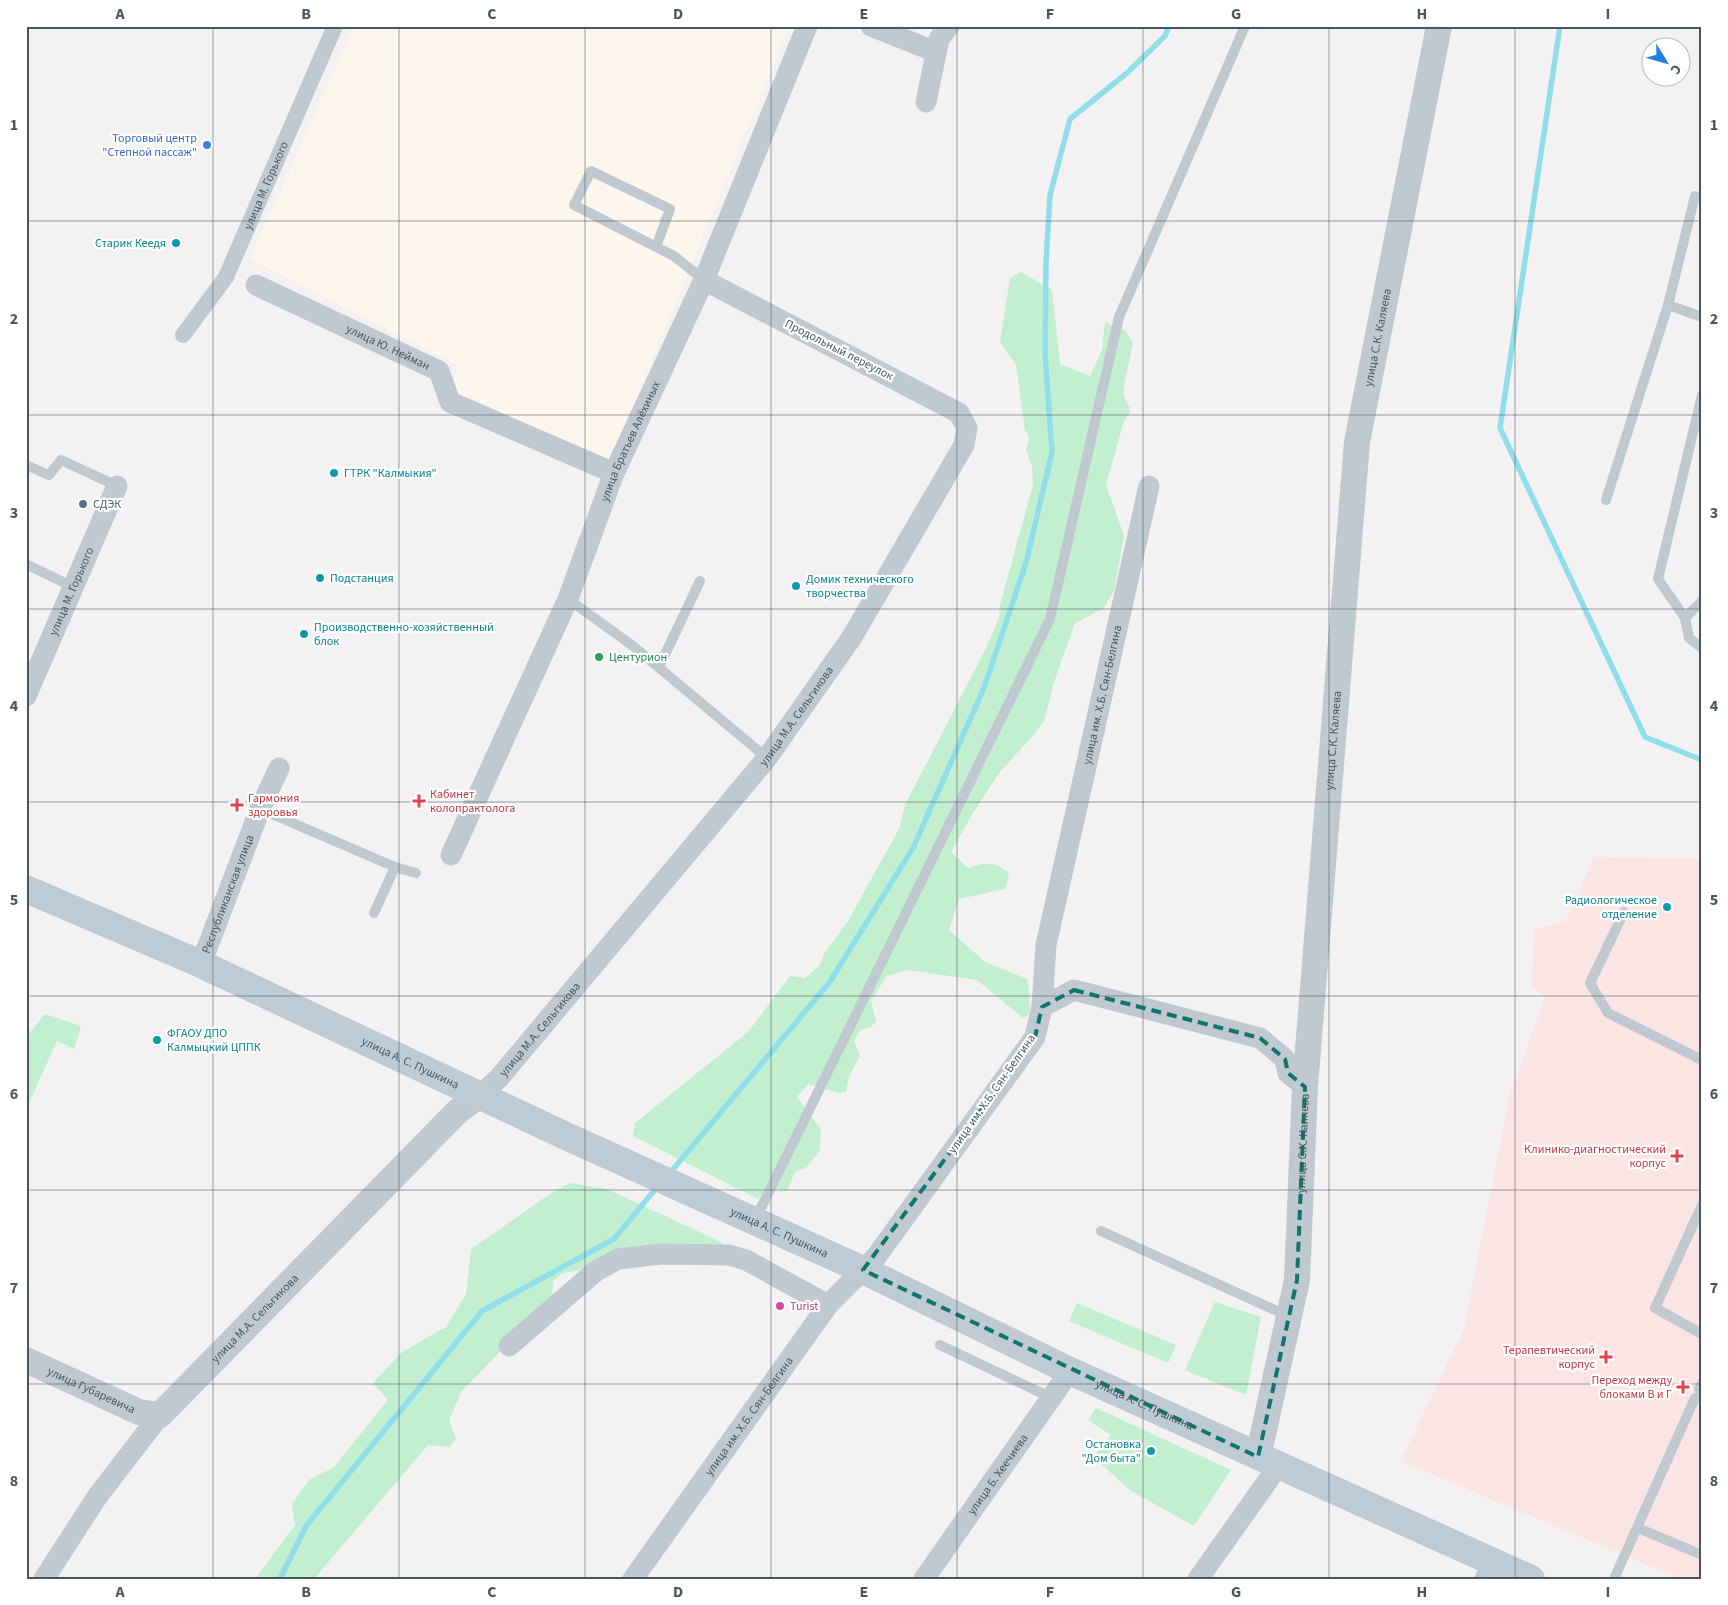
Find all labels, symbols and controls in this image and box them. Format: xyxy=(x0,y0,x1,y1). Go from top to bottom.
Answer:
text: A xyxy=(114,3,125,25)
text: B xyxy=(301,3,311,25)
text: C xyxy=(487,3,497,25)
text: D xyxy=(673,3,683,25)
text: E xyxy=(860,3,868,25)
text: F xyxy=(1046,3,1054,25)
text: G xyxy=(1231,3,1241,25)
text: H xyxy=(1417,3,1427,25)
text: I xyxy=(1606,3,1610,25)
north arrow xyxy=(1640,38,1690,88)
text: С xyxy=(1665,60,1686,78)
text: 1 xyxy=(10,114,18,136)
text: 1 xyxy=(1710,114,1718,136)
place label: Торговый центр "Степной пассаж" xyxy=(102,130,197,161)
street label: улица М. Горького xyxy=(239,138,292,232)
marker: Торговый центр "Степной пассаж" xyxy=(201,139,213,151)
place label: Старик Кеедя xyxy=(95,235,166,252)
marker: Старик Кеедя xyxy=(170,237,182,249)
street label: улица С.К. Каляева xyxy=(1360,287,1396,388)
text: 2 xyxy=(10,308,18,330)
text: 2 xyxy=(1710,308,1718,330)
street label: Продольный переулок xyxy=(782,315,896,385)
street label: улица Ю. Нейман xyxy=(343,320,433,374)
street label: улица Братьев Алёхиных xyxy=(596,378,665,504)
place label: ГТРК "Калмыкия" xyxy=(344,465,437,482)
marker: ГТРК "Калмыкия" xyxy=(328,467,340,479)
place label: СДЭК xyxy=(93,496,121,513)
marker: СДЭК xyxy=(77,498,89,510)
text: 3 xyxy=(10,502,18,524)
text: 3 xyxy=(1710,502,1718,524)
street label: улица М. Горького xyxy=(45,544,98,638)
place label: Подстанция xyxy=(330,570,394,587)
place label: Домик технического творчества xyxy=(806,571,914,602)
marker: Подстанция xyxy=(314,572,326,584)
marker: Домик технического творчества xyxy=(790,580,802,592)
place label: Производственно-хозяйственный блок xyxy=(314,619,494,650)
street label: улица им. Х.Б. Сян-Белгина xyxy=(1078,623,1126,766)
marker: Производственно-хозяйственный блок xyxy=(298,628,310,640)
place label: Центурион xyxy=(609,649,667,666)
marker: Центурион xyxy=(593,651,605,663)
street label: улица М.А. Сельгикова xyxy=(755,663,837,770)
street label: улица С.К. Каляева xyxy=(1320,690,1345,791)
text: 4 xyxy=(10,695,19,717)
text: 4 xyxy=(1710,695,1719,717)
place label: Кабинет колопрактолога xyxy=(430,786,515,817)
place label: Гармония здоровья xyxy=(248,790,299,821)
marker: Кабинет колопрактолога xyxy=(412,794,426,808)
marker: Гармония здоровья xyxy=(230,798,244,812)
street label: Республиканская улица xyxy=(197,832,258,956)
text: 5 xyxy=(10,889,18,911)
text: 5 xyxy=(1710,889,1718,911)
place label: Радиологическое отделение xyxy=(1565,892,1657,923)
marker: Радиологическое отделение xyxy=(1661,901,1673,913)
street label: улица М.А. Сельгикова xyxy=(495,978,584,1080)
place label: ФГАОУ ДПО Калмыцкий ЦППК xyxy=(167,1025,261,1056)
street label: улица им. Х.Б. Сян-Белгина xyxy=(944,1031,1040,1157)
street label: улица А. С. Пушкина xyxy=(359,1032,462,1093)
marker: ФГАОУ ДПО Калмыцкий ЦППК xyxy=(151,1034,163,1046)
text: 6 xyxy=(10,1083,18,1105)
text: 6 xyxy=(1710,1083,1718,1105)
street label: улица С.К. Каляева xyxy=(1292,1093,1313,1194)
place label: Клинико-диагностический корпус xyxy=(1524,1141,1667,1172)
marker: Клинико-диагностический корпус xyxy=(1670,1149,1684,1163)
street label: улица А. С. Пушкина xyxy=(728,1203,831,1262)
street label: улица М.А. Сельгикова xyxy=(207,1270,302,1367)
text: 7 xyxy=(10,1277,18,1299)
text: 7 xyxy=(1710,1277,1718,1299)
place label: Turist xyxy=(790,1298,818,1315)
marker: Turist xyxy=(774,1300,786,1312)
place label: Терапевтический корпус xyxy=(1503,1342,1596,1373)
marker: Терапевтический корпус xyxy=(1599,1350,1613,1364)
street label: улица им. Х.Б. Сян-Белгина xyxy=(701,1353,797,1479)
street label: улица Губаревича xyxy=(45,1362,138,1418)
place label: Переход между блоками В и Г xyxy=(1591,1372,1672,1403)
street label: улица А. С. Пушкина xyxy=(1093,1375,1197,1434)
marker: Переход между блоками В и Г xyxy=(1676,1380,1690,1394)
street label: улица Б. Хеечиева xyxy=(963,1430,1032,1518)
place label: Остановка "Дом быта" xyxy=(1082,1436,1141,1467)
marker: Остановка "Дом быта" xyxy=(1145,1445,1157,1457)
text: 8 xyxy=(10,1470,18,1492)
text: 8 xyxy=(1710,1470,1718,1492)
text: A xyxy=(114,1581,125,1603)
text: B xyxy=(301,1581,311,1603)
text: C xyxy=(487,1581,497,1603)
text: D xyxy=(673,1581,683,1603)
text: E xyxy=(860,1581,868,1603)
text: F xyxy=(1046,1581,1054,1603)
text: G xyxy=(1231,1581,1241,1603)
text: H xyxy=(1417,1581,1427,1603)
text: I xyxy=(1606,1581,1610,1603)

